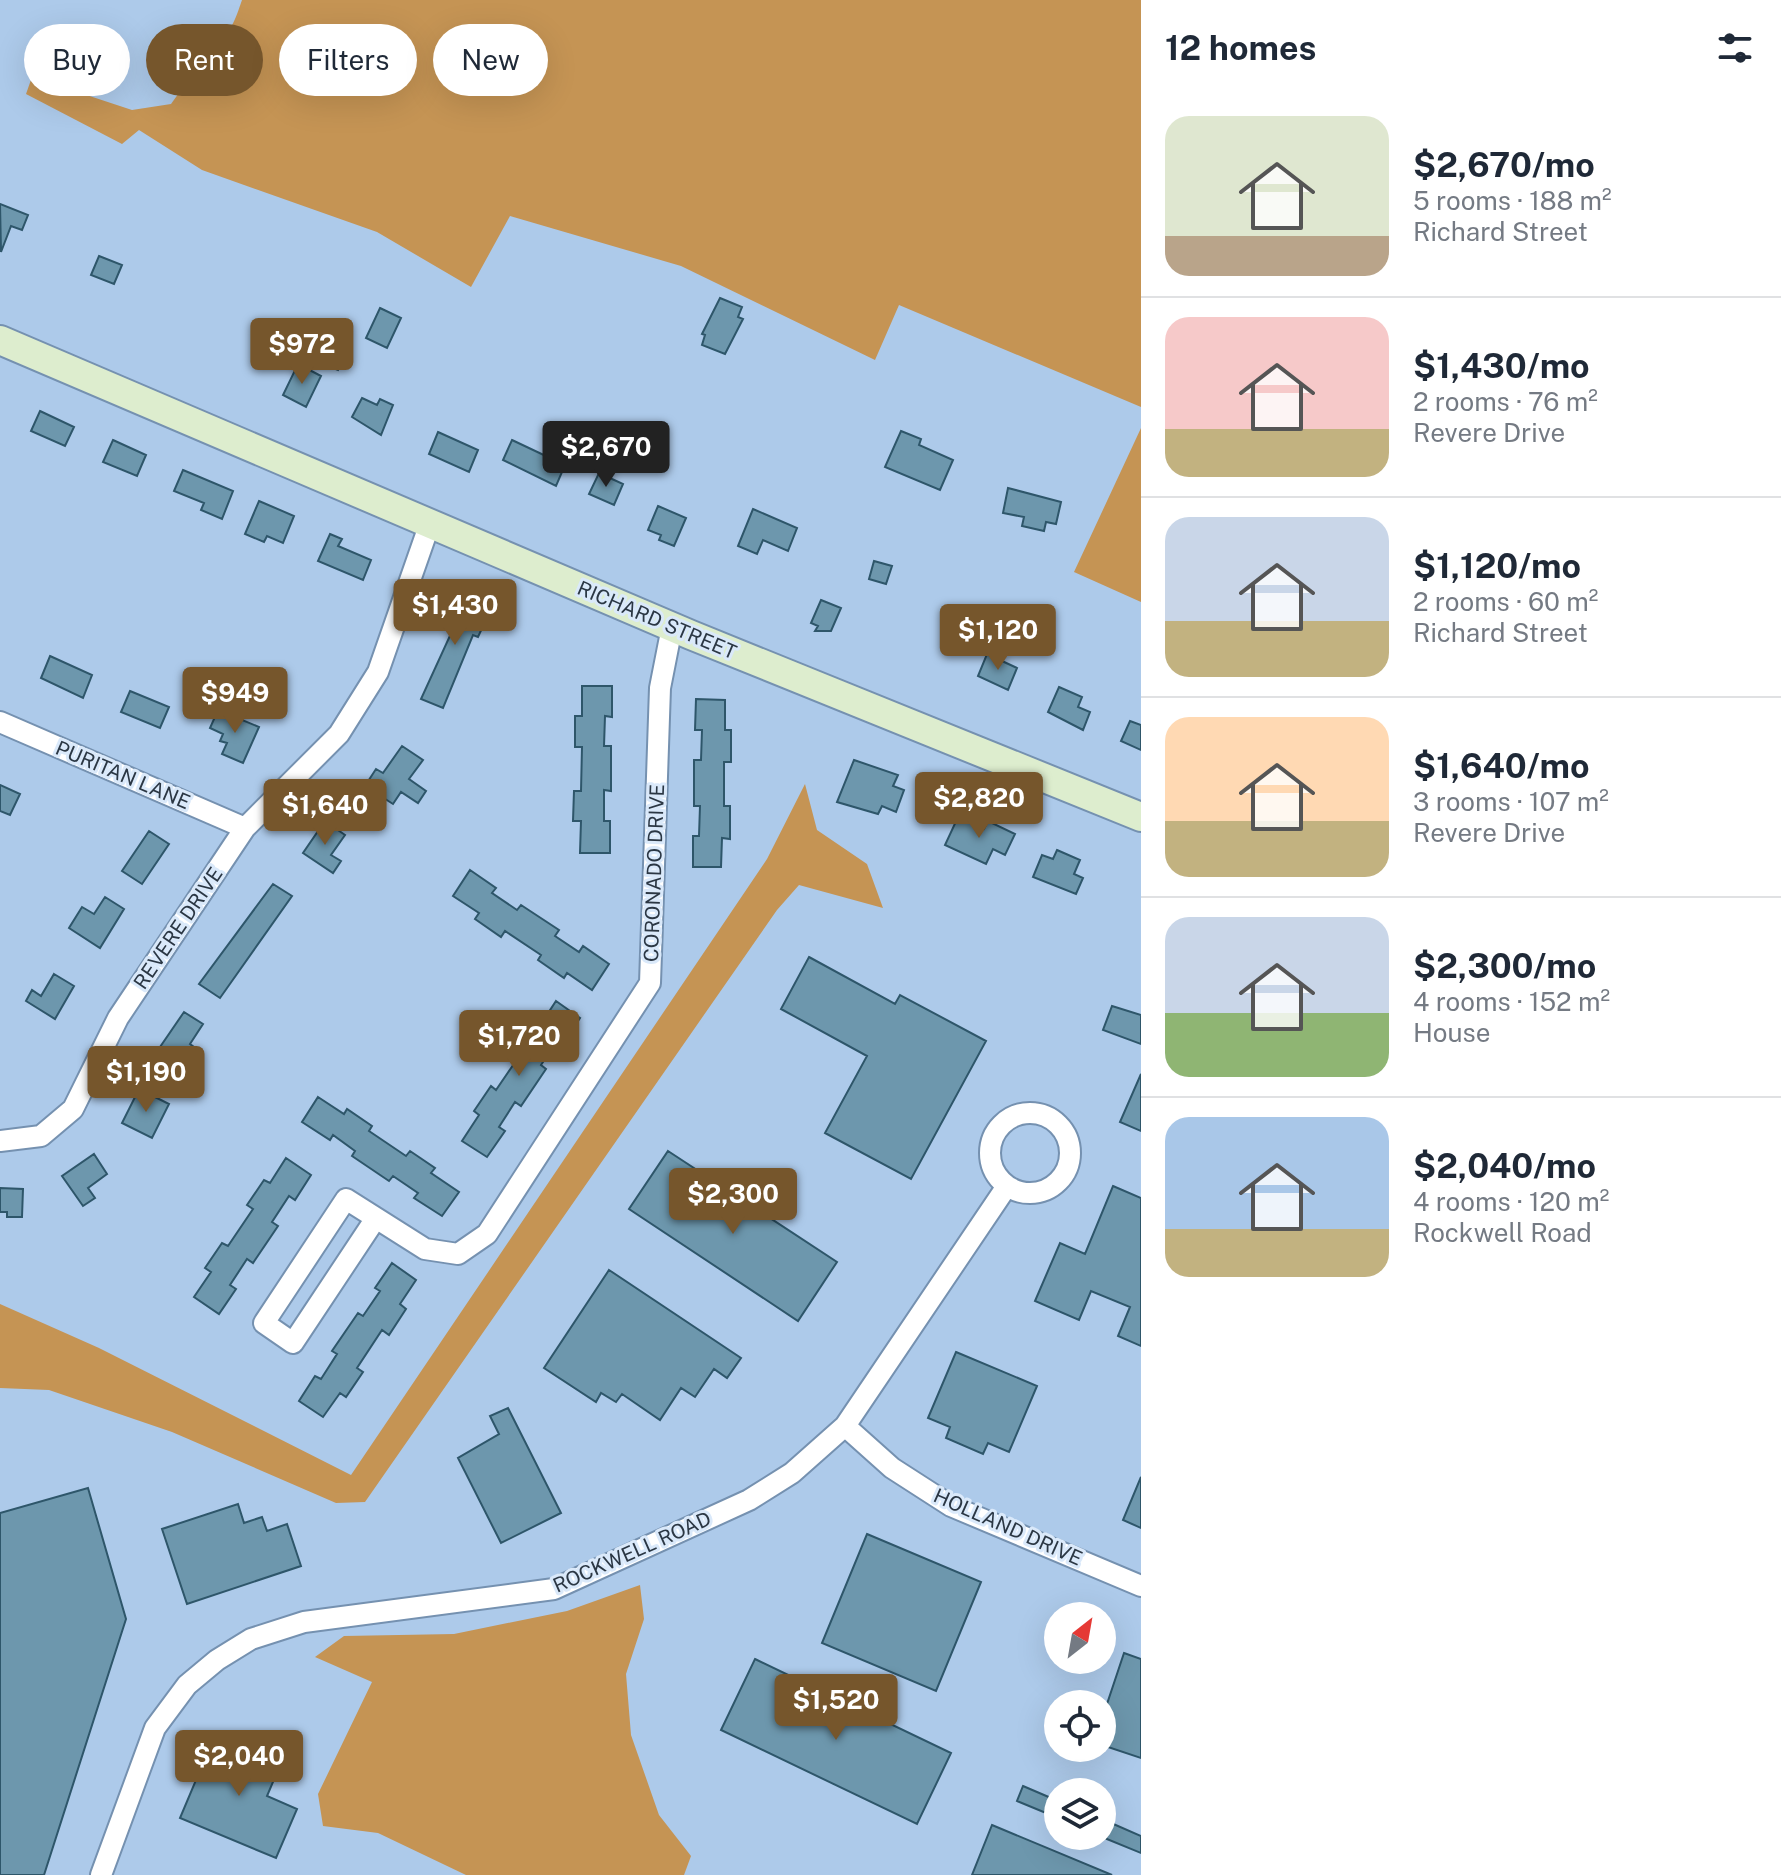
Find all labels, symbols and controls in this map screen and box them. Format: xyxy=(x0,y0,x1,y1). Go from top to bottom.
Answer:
chip: Buy xyxy=(24,24,130,96)
chip: Rent xyxy=(146,24,263,96)
chip: Filters xyxy=(279,24,417,96)
chip: New xyxy=(433,24,548,96)
icon: filters xyxy=(1713,26,1757,70)
text: 12 homes xyxy=(1165,28,1316,68)
text: $2,670/mo xyxy=(1413,145,1595,185)
icon: home xyxy=(1229,148,1325,244)
text: 5 rooms · 188 m² xyxy=(1413,185,1612,216)
text: Richard Street xyxy=(1413,216,1588,247)
pin: $972 xyxy=(255,318,349,386)
text: $972 xyxy=(268,328,336,359)
text: $1,430/mo xyxy=(1413,346,1590,386)
icon: home xyxy=(1229,349,1325,445)
text: 2 rooms · 76 m² xyxy=(1413,386,1598,417)
text: Revere Drive xyxy=(1413,417,1565,448)
pin: $2,670 xyxy=(541,421,671,489)
text: $2,670 xyxy=(561,431,651,462)
text: $1,120/mo xyxy=(1413,546,1581,586)
icon: home xyxy=(1229,549,1325,645)
street label: RICHARD STREET xyxy=(574,576,740,664)
pin: $1,430 xyxy=(390,579,520,647)
text: 2 rooms · 60 m² xyxy=(1413,586,1598,617)
text: $1,430 xyxy=(412,589,498,620)
pin: $1,120 xyxy=(933,604,1063,672)
text: $1,120 xyxy=(958,614,1038,645)
text: Richard Street xyxy=(1413,617,1588,648)
pin: $949 xyxy=(188,667,282,735)
text: $949 xyxy=(201,677,269,708)
street label: PURITAN LANE xyxy=(52,736,194,814)
text: $1,640/mo xyxy=(1413,746,1590,786)
icon: home xyxy=(1229,749,1325,845)
pin: $2,820 xyxy=(914,772,1044,840)
pin: $1,640 xyxy=(260,779,390,847)
text: $2,820 xyxy=(933,782,1025,813)
street label: CORONADO DRIVE xyxy=(639,784,669,962)
text: 3 rooms · 107 m² xyxy=(1413,786,1609,817)
text: $1,640 xyxy=(282,789,368,820)
text: Revere Drive xyxy=(1413,817,1565,848)
street label: REVERE DRIVE xyxy=(128,863,228,993)
text: $2,300/mo xyxy=(1413,946,1596,986)
icon: home xyxy=(1229,949,1325,1045)
text: 4 rooms · 152 m² xyxy=(1413,986,1610,1017)
pin: $1,720 xyxy=(454,1010,584,1078)
text: House xyxy=(1413,1017,1490,1048)
text: $1,720 xyxy=(477,1020,561,1051)
pin: $1,190 xyxy=(81,1046,211,1114)
text: $1,190 xyxy=(106,1056,186,1087)
text: $2,040/mo xyxy=(1413,1146,1596,1186)
icon: home xyxy=(1229,1149,1325,1245)
pin: $2,300 xyxy=(668,1168,798,1236)
text: $2,300 xyxy=(687,1178,779,1209)
text: 4 rooms · 120 m² xyxy=(1413,1186,1609,1217)
text: Rockwell Road xyxy=(1413,1217,1592,1248)
street label: HOLLAND DRIVE xyxy=(930,1483,1086,1571)
street label: ROCKWELL ROAD xyxy=(549,1506,715,1598)
north arrow xyxy=(1044,1602,1116,1674)
map controls xyxy=(1044,1602,1116,1850)
pin: $1,520 xyxy=(771,1674,901,1742)
text: $1,520 xyxy=(793,1684,879,1715)
button: locate xyxy=(1044,1690,1116,1762)
pin: $2,040 xyxy=(174,1730,304,1798)
text: $2,040 xyxy=(193,1740,285,1771)
button: layers xyxy=(1044,1778,1116,1850)

